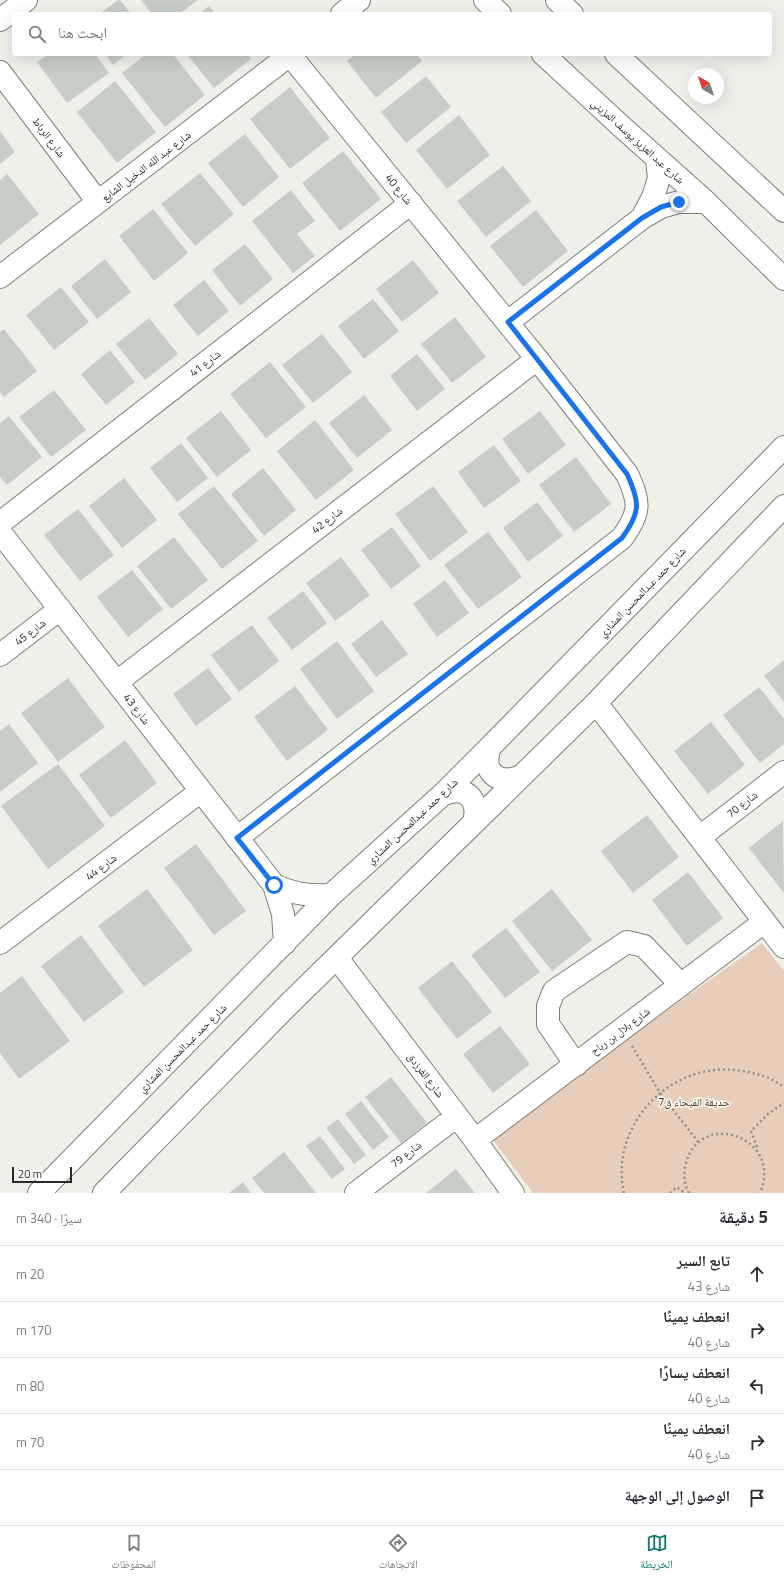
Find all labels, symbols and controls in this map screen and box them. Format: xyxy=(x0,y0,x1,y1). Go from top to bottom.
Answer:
search box xyxy=(12,12,772,56)
text: ابحث هنا xyxy=(58,21,107,44)
icon: search xyxy=(26,23,48,45)
north arrow xyxy=(688,68,724,104)
street label: شارع عبد العزيز يوسف المزيني xyxy=(587,95,688,188)
street label: شارع الرباط xyxy=(28,113,70,161)
street label: شارع عبد الله الدخيل الشايع xyxy=(98,127,194,205)
street label: شارع 40 xyxy=(382,170,416,208)
route end xyxy=(670,193,688,211)
street label: شارع 41 xyxy=(186,346,224,380)
street label: شارع 42 xyxy=(308,503,346,537)
street label: شارع حمد عبدالمحسن المشاري xyxy=(595,543,690,641)
street label: شارع 45 xyxy=(11,615,49,649)
street label: شارع 43 xyxy=(120,690,154,728)
street label: شارع حمد عبدالمحسن المشاري xyxy=(363,774,462,868)
street label: شارع 70 xyxy=(723,787,761,821)
street label: شارع 44 xyxy=(82,850,120,884)
route start xyxy=(265,876,283,894)
street label: شارع حمد عبدالمحسن المشاري xyxy=(134,1000,231,1097)
street label: شارع بلال بن رباح xyxy=(587,1003,653,1059)
street label: شارع الفرزدق xyxy=(404,1049,448,1101)
park label: حديقة الفيحاء ق7 xyxy=(658,1094,730,1110)
street label: شارع 79 xyxy=(387,1137,425,1171)
scale bar xyxy=(12,1165,72,1184)
text: 20 m xyxy=(18,1166,42,1182)
text: 5 دقيقة xyxy=(719,1204,768,1230)
text: سيرًا · 340 m xyxy=(16,1208,82,1228)
text: تابع السير xyxy=(677,1249,730,1272)
icon: ahead xyxy=(746,1263,768,1285)
text: 20 m xyxy=(16,1264,44,1284)
text: شارع 43 xyxy=(688,1276,730,1296)
text: انعطف يمينًا xyxy=(663,1305,730,1328)
icon: right xyxy=(746,1319,768,1341)
text: 170 m xyxy=(16,1320,52,1340)
text: شارع 40 xyxy=(688,1332,730,1352)
text: انعطف يسارًا xyxy=(659,1361,730,1384)
icon: left xyxy=(746,1375,768,1397)
text: 80 m xyxy=(16,1376,44,1396)
text: شارع 40 xyxy=(688,1388,730,1408)
text: انعطف يمينًا xyxy=(663,1417,730,1440)
icon: right xyxy=(746,1431,768,1453)
text: 70 m xyxy=(16,1432,44,1452)
text: شارع 40 xyxy=(688,1444,730,1464)
text: الوصول إلى الوجهة xyxy=(625,1484,730,1507)
icon: arrive xyxy=(746,1487,768,1509)
tab: المحفوظات xyxy=(111,1532,156,1575)
tab: الاتجاهات xyxy=(379,1532,418,1575)
tab: الخريطة xyxy=(640,1532,673,1575)

